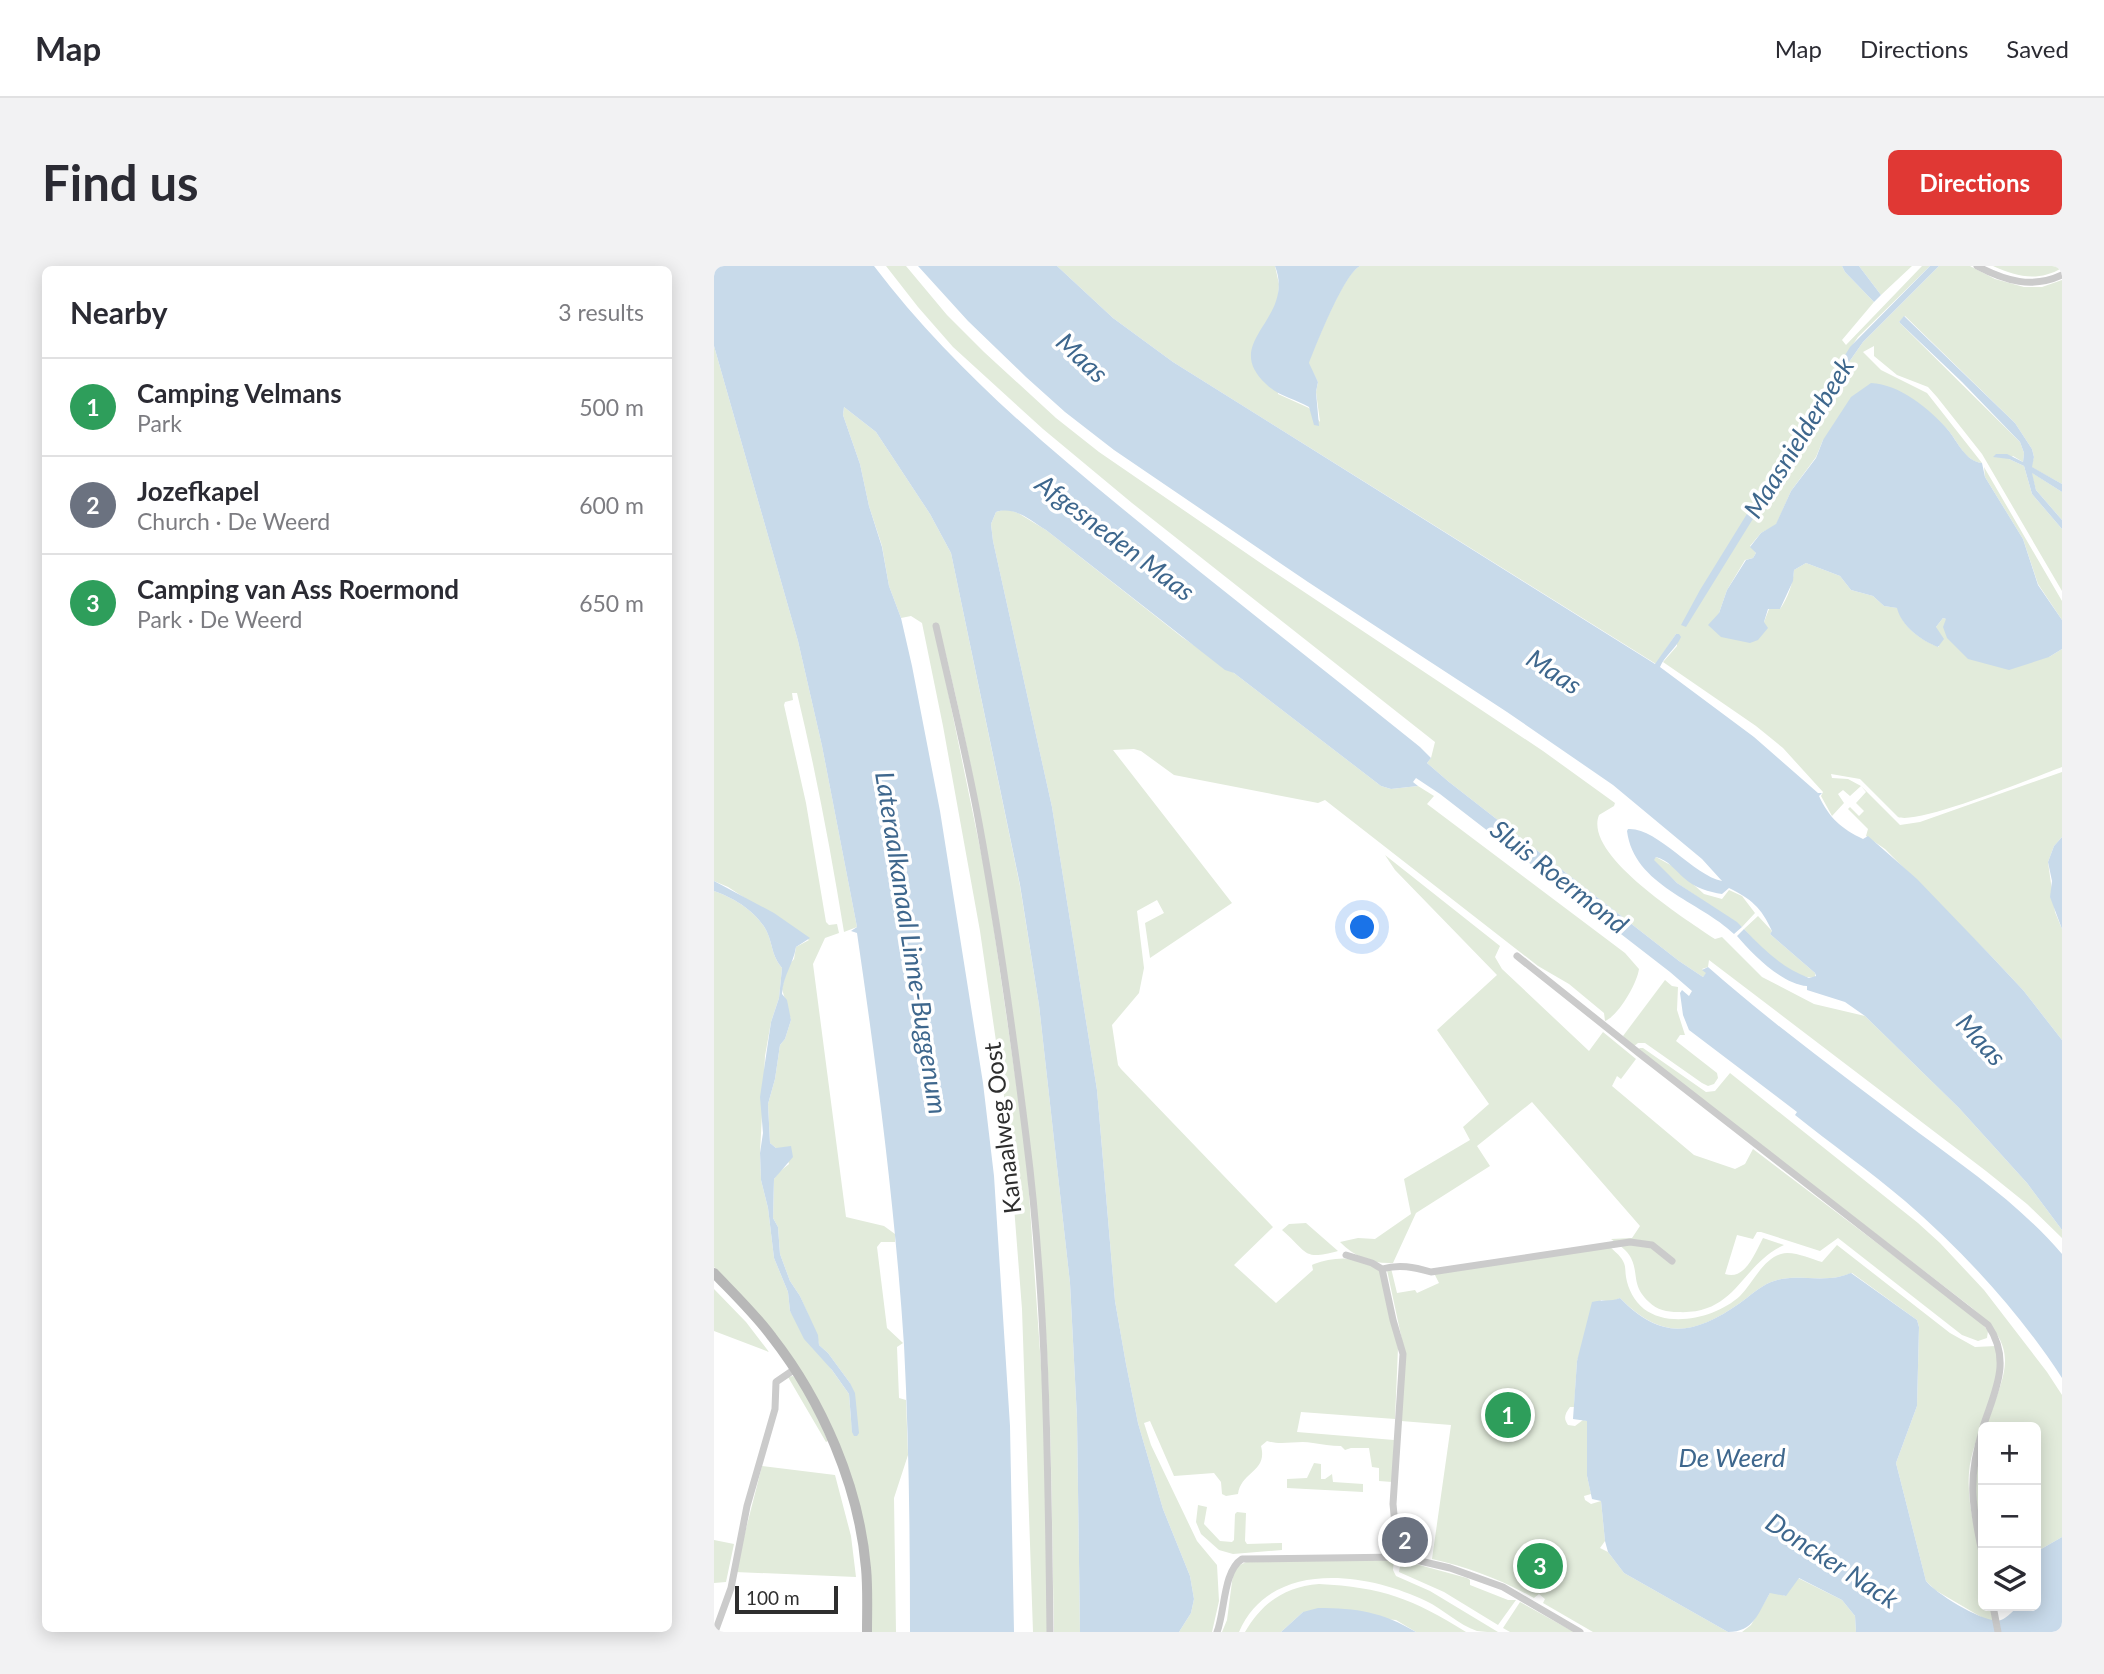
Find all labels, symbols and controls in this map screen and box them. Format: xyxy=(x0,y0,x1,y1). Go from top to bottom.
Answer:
text: Map xyxy=(35,28,101,68)
text: Map xyxy=(1775,34,1822,63)
text: Directions xyxy=(1860,34,1968,63)
text: Saved xyxy=(2006,34,2069,63)
button: Directions xyxy=(1888,150,2062,215)
text: Find us xyxy=(42,153,199,211)
text: Nearby xyxy=(70,294,168,330)
text: 3 results xyxy=(558,298,644,326)
water label: Maas xyxy=(1050,325,1115,389)
water label: Maasnielderbeek xyxy=(1736,351,1861,524)
text: Camping Velmans xyxy=(137,377,342,409)
text: 1 xyxy=(86,393,100,421)
text: 500 m xyxy=(579,393,644,421)
text: Park xyxy=(137,409,182,437)
water label: Afgesneden Maas xyxy=(1029,467,1201,607)
text: Jozefkapel xyxy=(137,475,260,507)
text: 2 xyxy=(86,491,100,519)
text: 600 m xyxy=(579,491,644,519)
text: Church · De Weerd xyxy=(137,507,330,535)
text: Camping van Ass Roermond xyxy=(137,573,459,605)
text: 3 xyxy=(86,589,100,617)
text: 650 m xyxy=(579,589,644,617)
text: Park · De Weerd xyxy=(137,605,302,633)
water label: Maas xyxy=(1521,642,1588,701)
water label: Lateraalkanaal Linne-Buggenum xyxy=(869,769,955,1116)
water label: Sluis Roermond xyxy=(1484,813,1635,940)
your location xyxy=(1345,910,1379,944)
water label: Maas xyxy=(1950,1007,2013,1072)
street label: Kanaalweg Oost xyxy=(977,1041,1026,1215)
pin: 1 xyxy=(1485,1389,1531,1441)
map controls xyxy=(1978,1422,2041,1611)
button: + xyxy=(1978,1422,2041,1485)
water label: De Weerd xyxy=(1679,1441,1786,1473)
button: − xyxy=(1978,1485,2041,1548)
water label: Doncker Nack xyxy=(1760,1506,1905,1615)
pin: 2 xyxy=(1382,1514,1428,1566)
pin: 3 xyxy=(1517,1540,1563,1592)
button: layers xyxy=(1978,1548,2041,1611)
scale bar xyxy=(735,1583,838,1615)
text: 100 m xyxy=(746,1586,800,1609)

